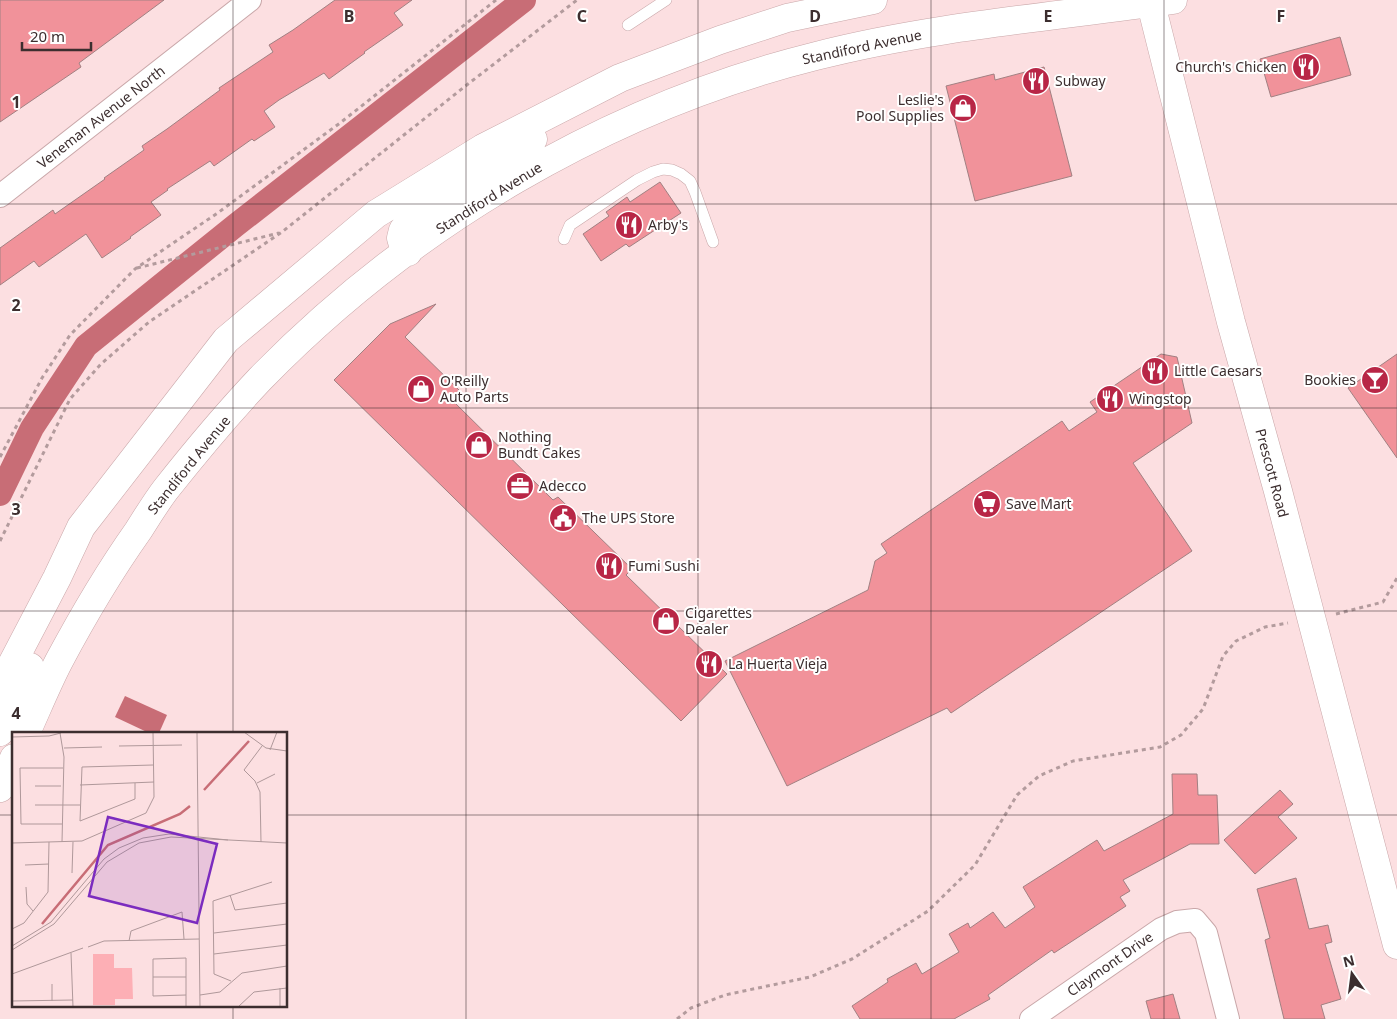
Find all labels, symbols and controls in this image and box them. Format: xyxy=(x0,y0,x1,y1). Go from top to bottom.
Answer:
text: B xyxy=(344,5,354,27)
text: C xyxy=(577,5,587,27)
text: D xyxy=(809,5,821,27)
text: E xyxy=(1044,5,1053,27)
text: F xyxy=(1277,5,1285,27)
scale bar xyxy=(22,20,91,52)
street label: Standiford Avenue xyxy=(800,25,923,68)
text: 20 m xyxy=(30,26,65,46)
restaurant icon: Church's Chicken xyxy=(1291,52,1321,82)
place label: Church's Chicken xyxy=(1175,57,1287,76)
street label: Veneman Avenue North xyxy=(33,61,168,172)
restaurant icon: Subway xyxy=(1021,66,1051,96)
place label: Subway xyxy=(1055,71,1107,90)
place label: Leslie's Pool Supplies xyxy=(856,90,944,125)
text: 1 xyxy=(11,91,21,113)
shop icon: Leslie's Pool Supplies xyxy=(948,93,978,123)
street label: Standiford Avenue xyxy=(432,157,545,238)
restaurant icon: Arby's xyxy=(614,210,644,240)
place label: Arby's xyxy=(648,215,688,234)
text: 2 xyxy=(11,294,21,316)
restaurant icon: Little Caesars xyxy=(1140,356,1170,386)
place label: Little Caesars xyxy=(1174,361,1262,380)
bar icon: Bookies xyxy=(1360,365,1390,395)
place label: Bookies xyxy=(1304,370,1356,389)
place label: O'Reilly Auto Parts xyxy=(440,371,509,406)
shop icon: O'Reilly Auto Parts xyxy=(406,374,436,404)
restaurant icon: Wingstop xyxy=(1095,384,1125,414)
place label: Wingstop xyxy=(1129,389,1192,408)
street label: Standiford Avenue xyxy=(143,411,234,518)
street label: Prescott Road xyxy=(1252,426,1293,519)
place label: Nothing Bundt Cakes xyxy=(498,427,581,462)
shop icon: Nothing Bundt Cakes xyxy=(464,430,494,460)
office icon: Adecco xyxy=(505,471,535,501)
place label: Adecco xyxy=(539,476,586,495)
supermarket icon: Save Mart xyxy=(972,489,1002,519)
place label: Save Mart xyxy=(1006,494,1072,513)
text: 3 xyxy=(11,498,21,520)
public building icon: The UPS Store xyxy=(548,503,578,533)
place label: The UPS Store xyxy=(582,508,675,527)
restaurant icon: Fumi Sushi xyxy=(594,551,624,581)
place label: Fumi Sushi xyxy=(628,556,700,575)
place label: Cigarettes Dealer xyxy=(685,603,752,638)
shop icon: Cigarettes Dealer xyxy=(651,606,681,636)
restaurant icon: La Huerta Vieja xyxy=(694,649,724,679)
place label: La Huerta Vieja xyxy=(728,654,827,673)
text: 4 xyxy=(11,702,21,724)
inset map xyxy=(12,732,288,1006)
street label: Claymont Drive xyxy=(1063,927,1157,1000)
north arrow xyxy=(1327,949,1377,999)
text: N xyxy=(1341,950,1357,971)

